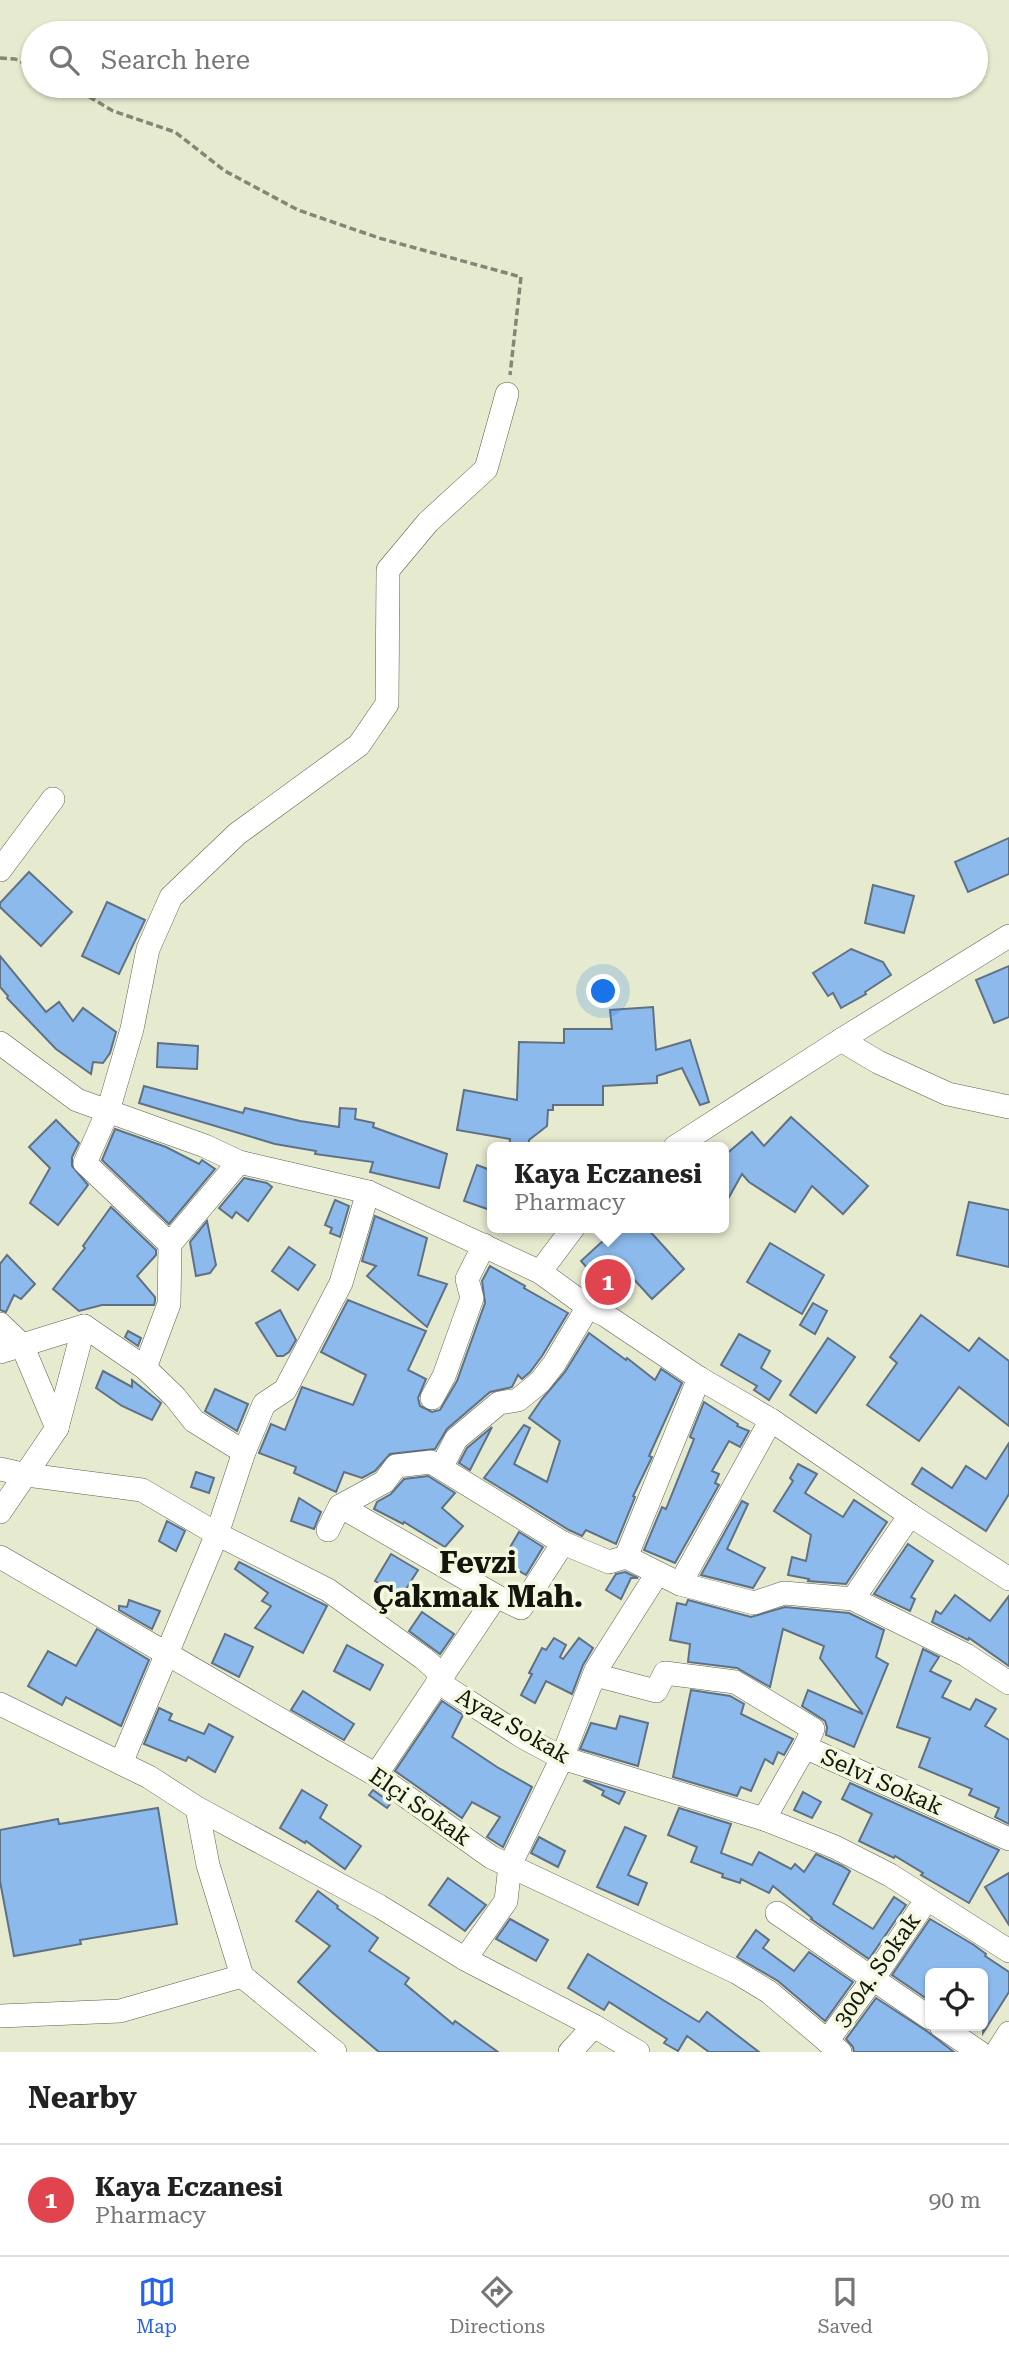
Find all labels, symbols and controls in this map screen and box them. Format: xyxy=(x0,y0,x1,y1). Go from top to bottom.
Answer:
search box xyxy=(21,21,988,98)
icon: search xyxy=(45,41,83,79)
text: Search here xyxy=(101,45,250,75)
your location xyxy=(586,974,620,1008)
popup xyxy=(487,1142,729,1233)
text: Kaya Eczanesi xyxy=(514,1159,702,1189)
text: Pharmacy xyxy=(514,1189,625,1216)
pin: 1 xyxy=(585,1256,631,1308)
district label: Fevzi Çakmak Mah. xyxy=(373,1545,583,1614)
street label: Ayaz Sokak xyxy=(451,1682,575,1770)
street label: Selvi Sokak xyxy=(817,1743,947,1821)
street label: Elçi Sokak xyxy=(364,1762,476,1852)
street label: 3004. Sokak xyxy=(828,1907,926,2032)
map controls xyxy=(925,1968,988,2031)
button: locate xyxy=(925,1968,988,2031)
text: Nearby xyxy=(28,2080,137,2115)
text: Kaya Eczanesi xyxy=(95,2172,283,2202)
text: 1 xyxy=(45,2187,57,2214)
text: 90 m xyxy=(928,2187,981,2214)
text: Pharmacy xyxy=(95,2202,206,2229)
tab: Map xyxy=(136,2273,177,2338)
tab: Directions xyxy=(449,2273,545,2338)
tab: Saved xyxy=(818,2273,873,2338)

